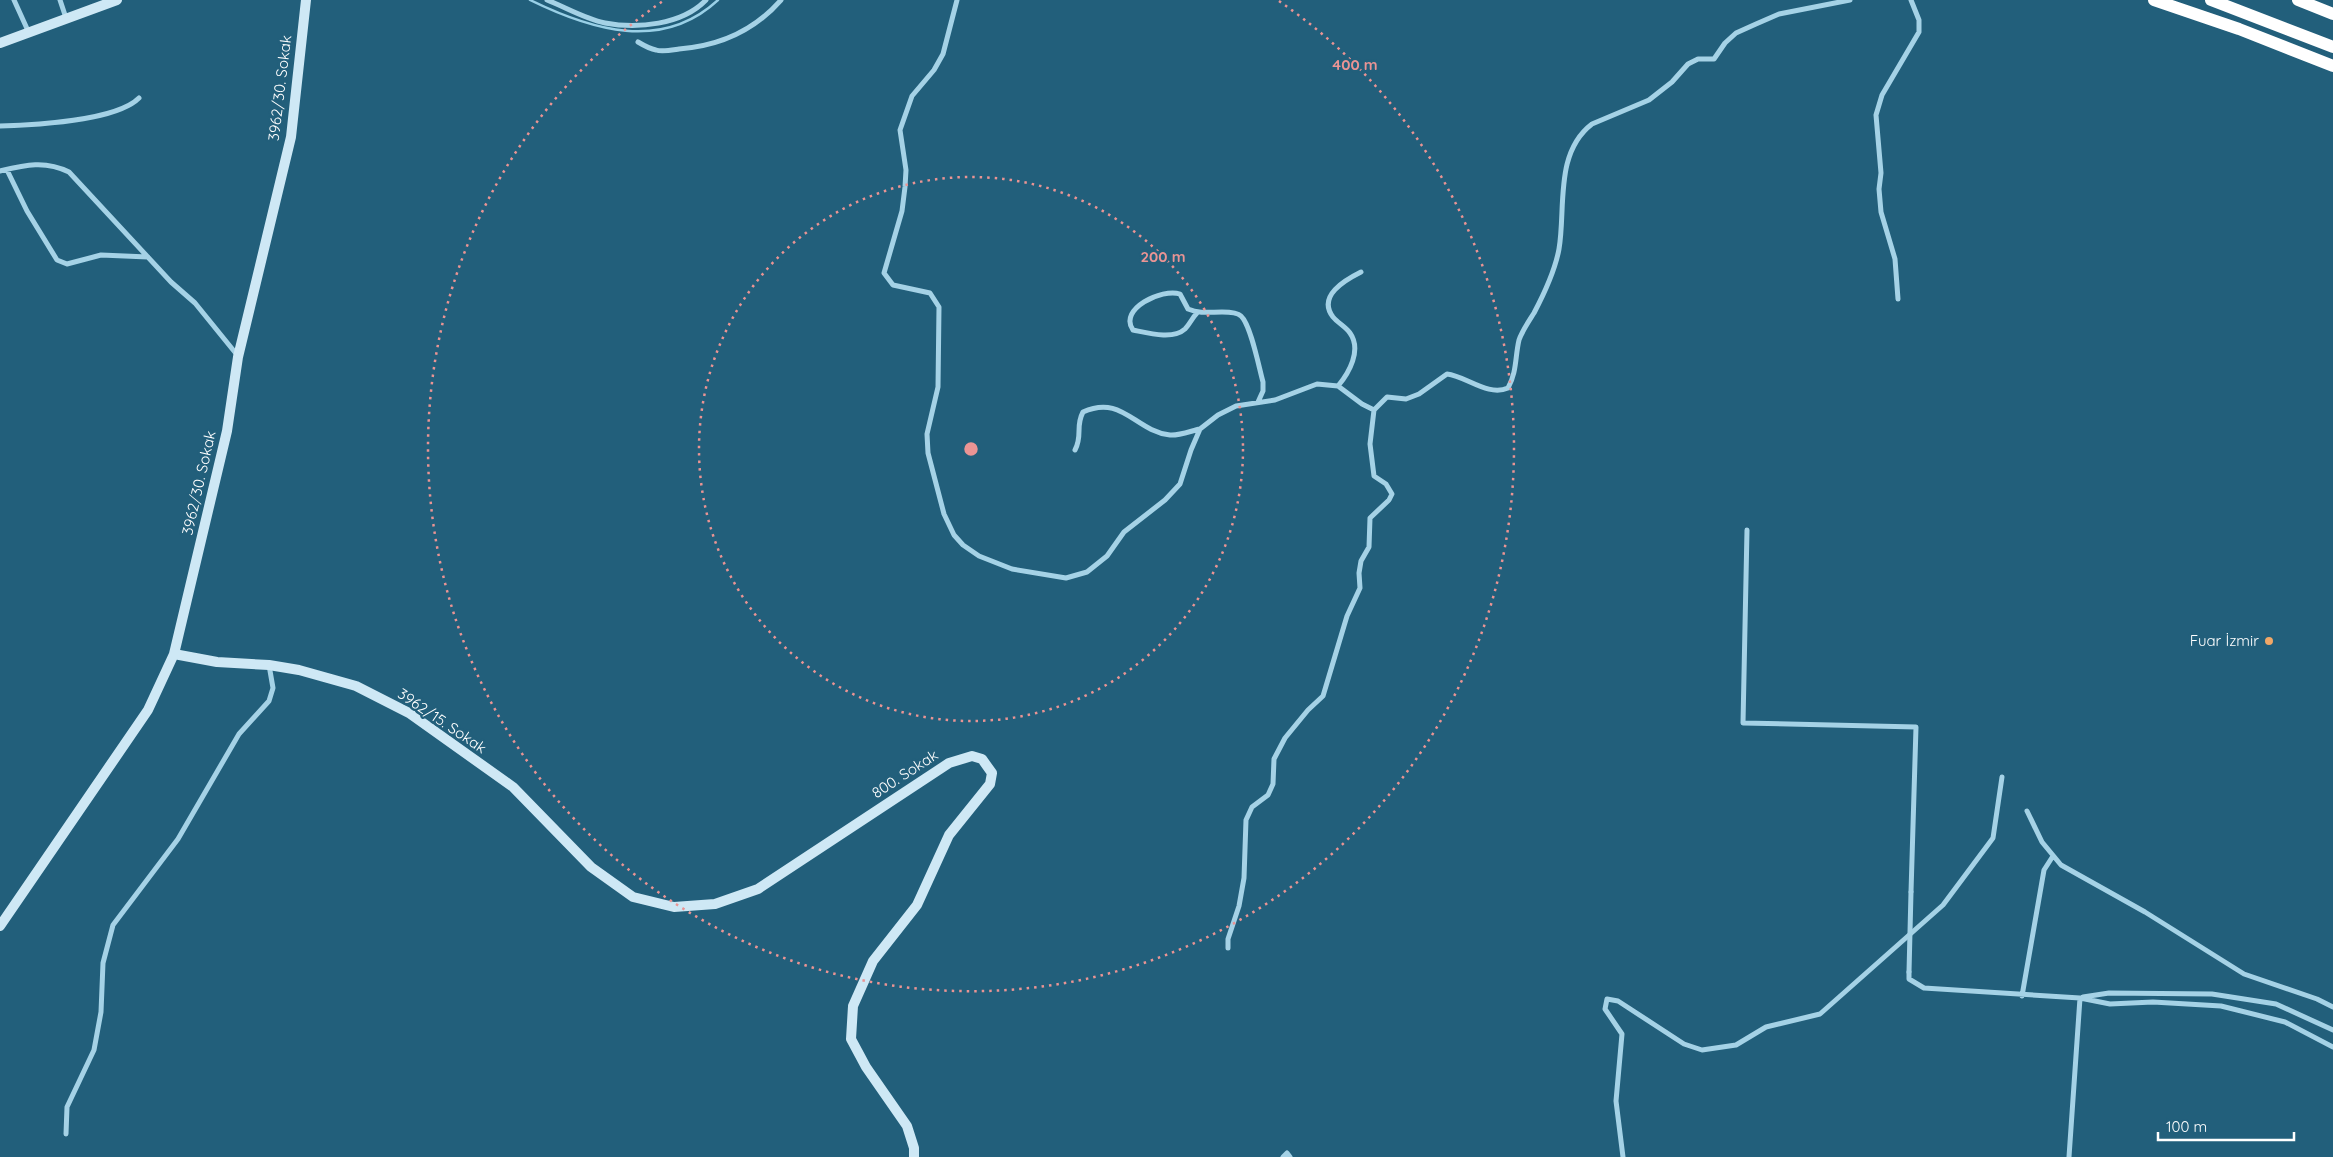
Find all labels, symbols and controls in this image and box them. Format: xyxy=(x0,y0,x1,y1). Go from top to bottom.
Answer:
street label: 3962/30. Sokak xyxy=(264,34,295,142)
text: 400 m xyxy=(1332,55,1378,74)
text: 200 m xyxy=(1141,247,1186,266)
street label: 3962/30. Sokak xyxy=(177,429,220,537)
centre of rings xyxy=(962,440,980,458)
place label: Fuar İzmir xyxy=(2190,631,2259,650)
marker: Fuar İzmir xyxy=(2263,635,2275,647)
street label: 3962/15. Sokak xyxy=(394,684,490,757)
street label: 800. Sokak xyxy=(868,745,941,802)
scale bar xyxy=(2158,1110,2294,1142)
text: 100 m xyxy=(2166,1117,2207,1136)

